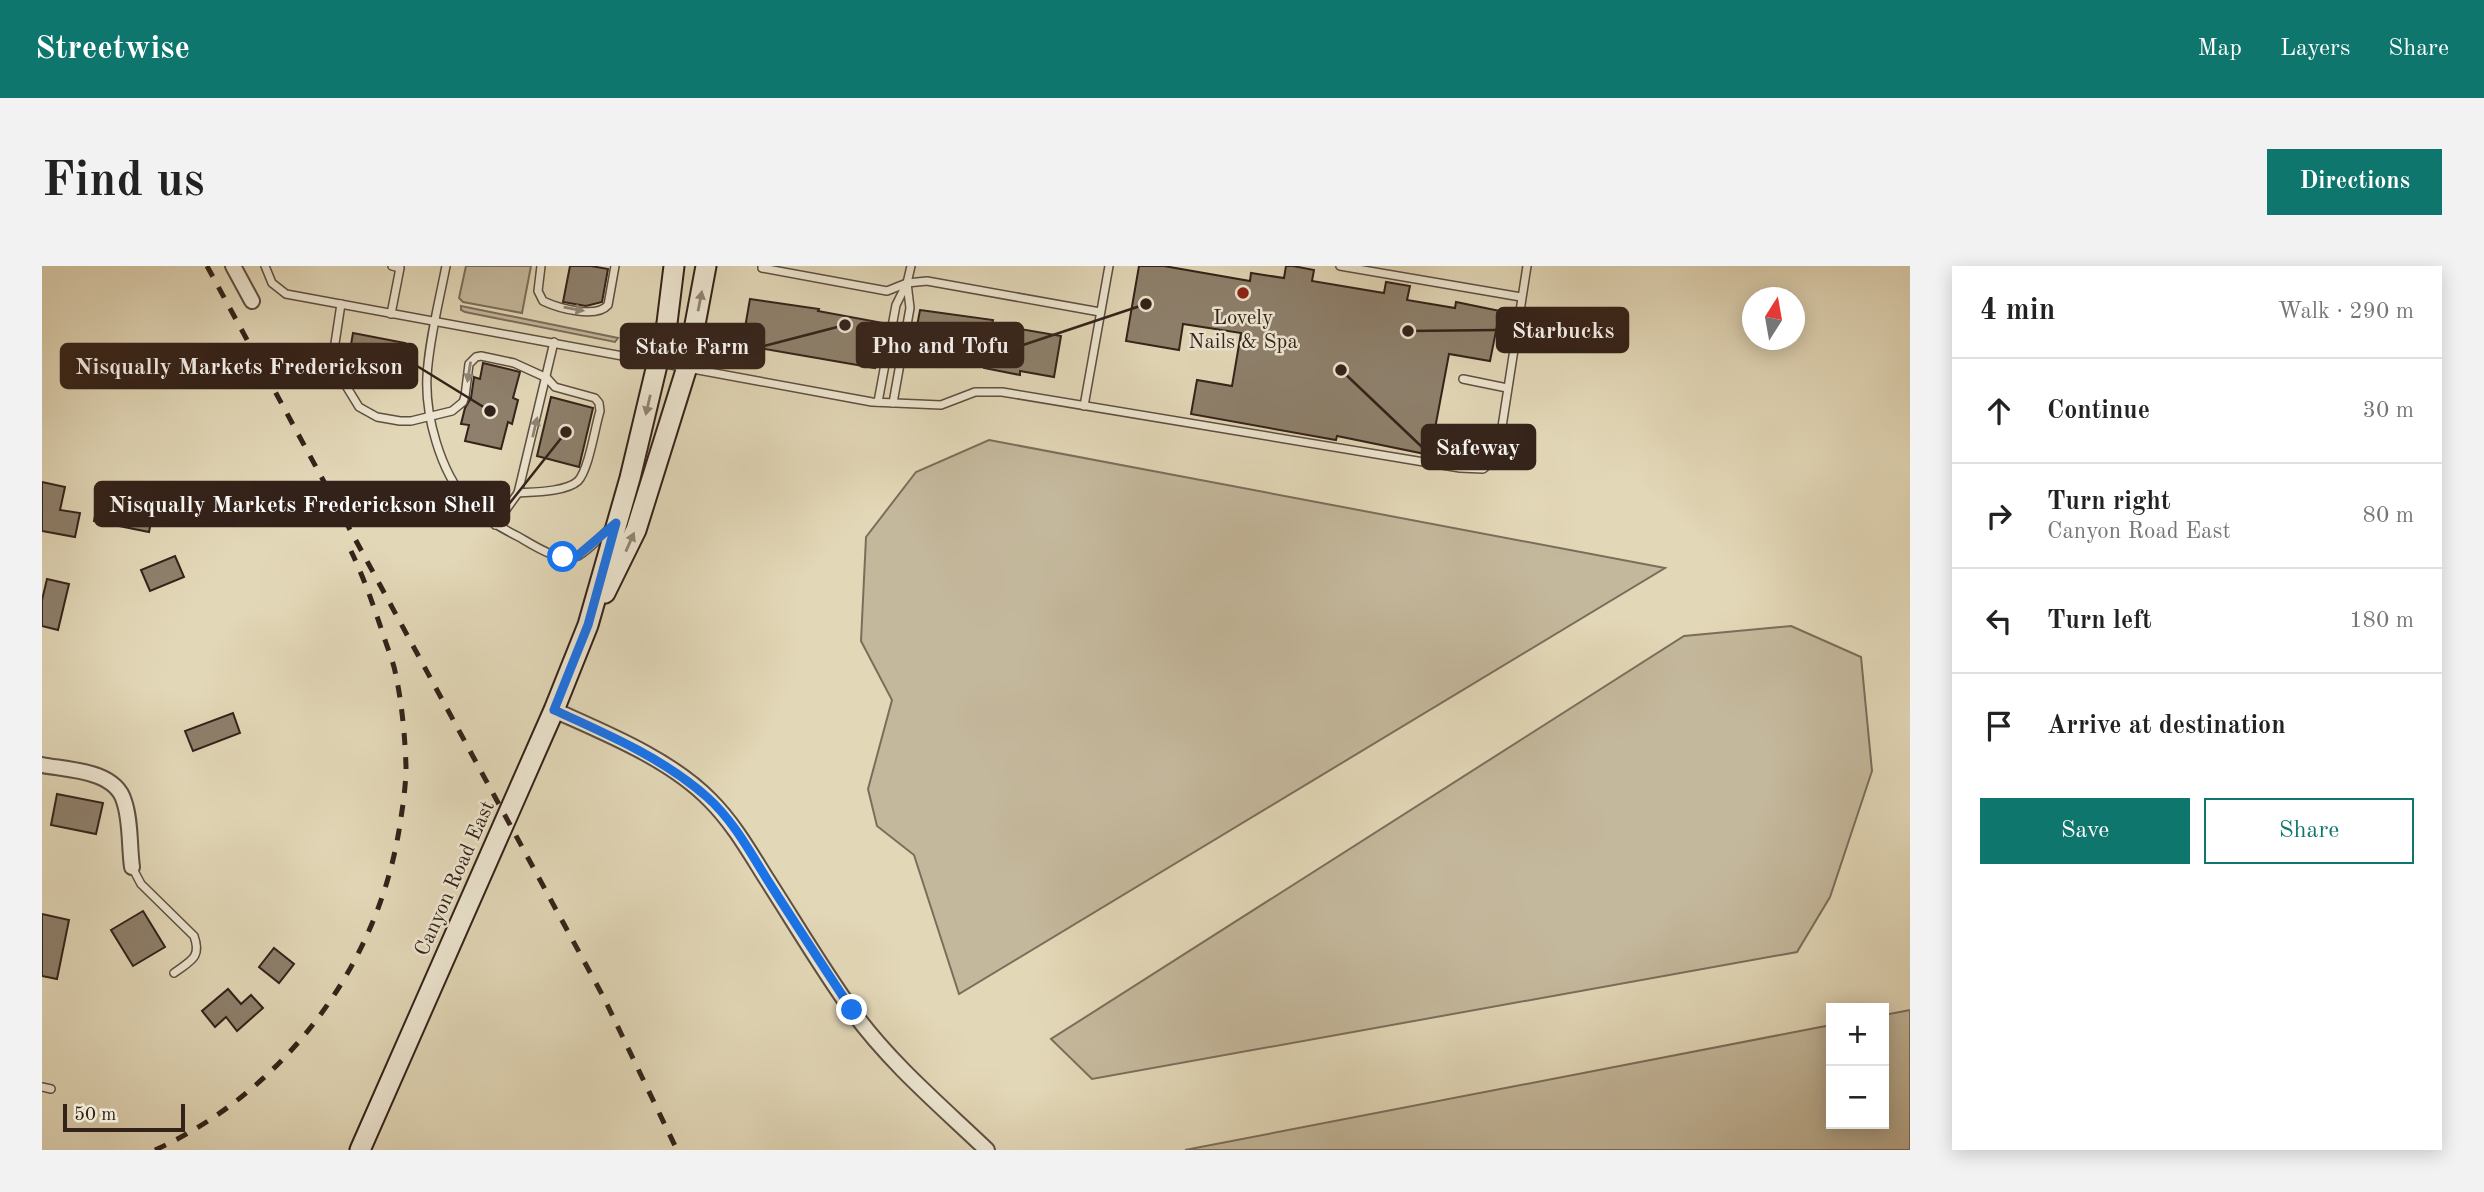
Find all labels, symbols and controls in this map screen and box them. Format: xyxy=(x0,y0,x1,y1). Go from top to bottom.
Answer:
text: Streetwise xyxy=(35,33,190,66)
text: Map xyxy=(2198,37,2242,61)
text: Layers xyxy=(2280,37,2350,61)
text: Share xyxy=(2388,37,2449,61)
button: Directions xyxy=(2267,149,2442,215)
text: Find us xyxy=(42,158,205,207)
marker: Lovely Nails & Spa xyxy=(1235,285,1251,301)
north arrow xyxy=(1742,287,1805,350)
one-way arrow xyxy=(694,290,705,312)
text: 4 min xyxy=(1980,296,2055,326)
text: Walk · 290 m xyxy=(2278,300,2414,323)
one-way arrow xyxy=(563,303,585,314)
place label: Lovely Nails & Spa xyxy=(1188,308,1298,353)
callout: Starbucks xyxy=(1497,308,1628,352)
text: Starbucks xyxy=(1512,320,1614,343)
callout: Pho and Tofu xyxy=(857,323,1023,367)
callout: State Farm xyxy=(621,324,764,368)
text: Pho and Tofu xyxy=(871,335,1009,358)
text: State Farm xyxy=(635,336,749,359)
callout: Nisqually Markets Frederickson xyxy=(61,344,417,388)
text: Nisqually Markets Frederickson xyxy=(75,356,403,379)
one-way arrow xyxy=(463,361,474,383)
icon: ahead xyxy=(1980,392,2018,430)
one-way arrow xyxy=(642,394,653,416)
text: Continue xyxy=(2047,398,2150,424)
text: 30 m xyxy=(2363,399,2414,422)
one-way arrow xyxy=(530,416,541,438)
callout: Safeway xyxy=(1422,425,1535,469)
text: Safeway xyxy=(1436,437,1520,460)
callout: Nisqually Markets Frederickson Shell xyxy=(95,482,509,526)
text: Turn right xyxy=(2047,489,2170,515)
text: Nisqually Markets Frederickson Shell xyxy=(109,494,495,517)
icon: right xyxy=(1980,497,2018,535)
text: 80 m xyxy=(2363,504,2414,527)
text: Canyon Road East xyxy=(2047,520,2231,543)
one-way arrow xyxy=(625,532,636,553)
route start xyxy=(547,541,578,572)
icon: left xyxy=(1980,602,2018,640)
text: Turn left xyxy=(2047,608,2152,634)
text: 180 m xyxy=(2349,609,2414,632)
icon: arrive xyxy=(1980,707,2018,745)
text: Arrive at destination xyxy=(2047,713,2286,739)
street label: Canyon Road East xyxy=(412,798,499,959)
button: Save xyxy=(1980,798,2190,864)
button: Share xyxy=(2204,798,2414,864)
route end xyxy=(836,994,867,1025)
map controls xyxy=(1826,1003,1889,1129)
button: + xyxy=(1826,1003,1889,1066)
button: − xyxy=(1826,1066,1889,1129)
scale bar xyxy=(63,1101,186,1133)
text: 50 m xyxy=(74,1106,116,1125)

